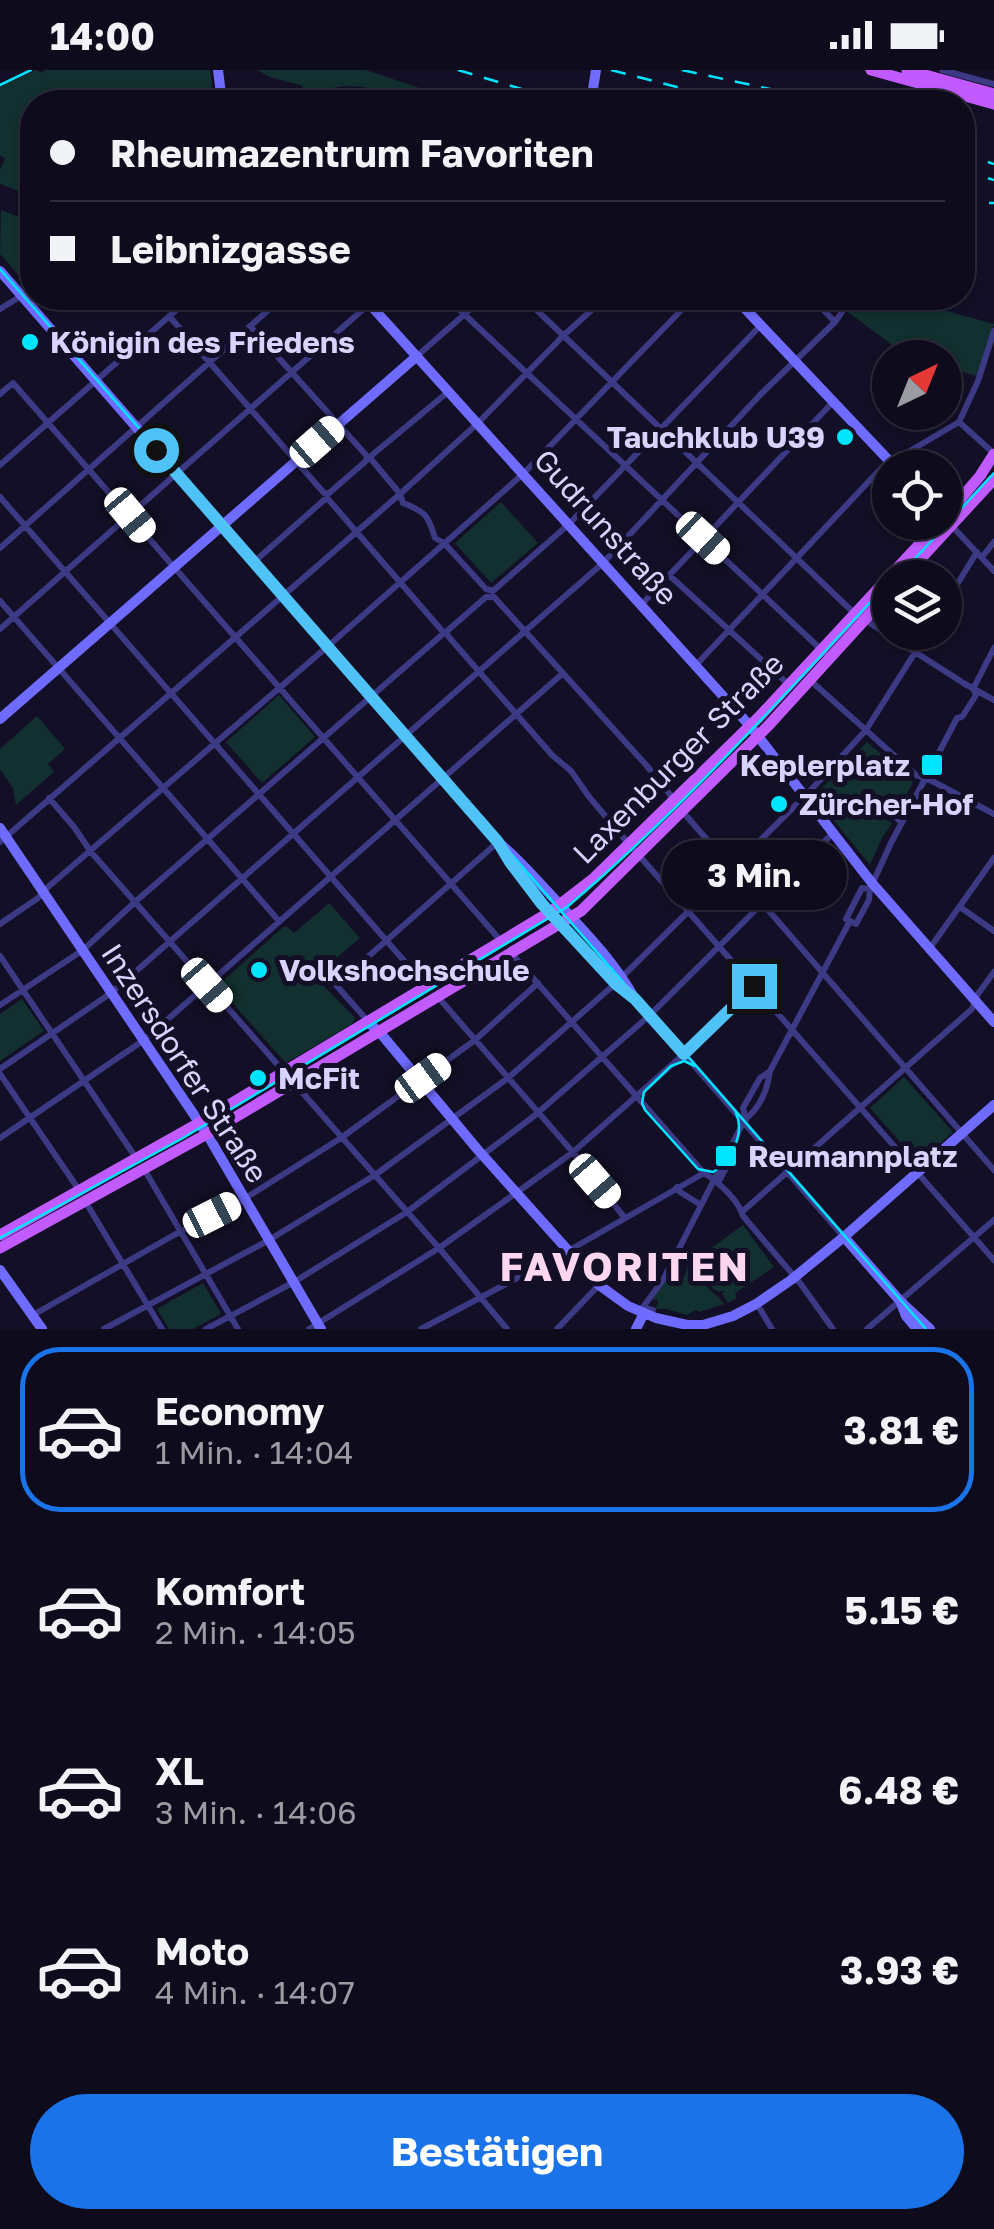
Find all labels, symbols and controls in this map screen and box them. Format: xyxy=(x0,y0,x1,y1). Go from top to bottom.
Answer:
text: 14:00 xyxy=(50,13,155,58)
text: Rheumazentrum Favoriten xyxy=(110,130,594,175)
text: Leibnizgasse xyxy=(110,226,351,271)
place label: Königin des Friedens xyxy=(50,324,355,360)
marker: Königin des Friedens xyxy=(19,331,41,353)
north arrow xyxy=(872,340,962,430)
map controls xyxy=(872,340,962,650)
car xyxy=(285,411,349,473)
place label: Tauchklub U39 xyxy=(607,419,825,455)
marker: Tauchklub U39 xyxy=(834,426,856,448)
route start xyxy=(134,428,179,473)
street label: Gudrunstraße xyxy=(527,442,685,612)
button: locate xyxy=(872,450,962,540)
car xyxy=(99,482,161,548)
car xyxy=(671,507,735,569)
button: layers xyxy=(872,560,962,650)
street label: Laxenburger Straße xyxy=(565,645,791,871)
place label: Keplerplatz xyxy=(740,747,910,783)
marker: Keplerplatz xyxy=(919,752,945,778)
place label: Zürcher-Hof xyxy=(799,786,973,822)
marker: Zürcher-Hof xyxy=(768,793,790,815)
callout: 3 Min. xyxy=(662,841,846,911)
text: 3 Min. xyxy=(707,856,802,894)
street label: Inzersdorfer Straße xyxy=(94,937,276,1189)
place label: Volkshochschule xyxy=(279,952,530,988)
car xyxy=(176,953,238,1017)
marker: Volkshochschule xyxy=(248,959,270,981)
route end xyxy=(732,964,777,1009)
car xyxy=(390,1048,456,1108)
place label: McFit xyxy=(278,1060,360,1096)
marker: McFit xyxy=(247,1067,269,1089)
place label: Reumannplatz xyxy=(748,1138,958,1174)
marker: Reumannplatz xyxy=(713,1143,739,1169)
car xyxy=(564,1149,626,1213)
car xyxy=(178,1188,246,1242)
district label: FAVORITEN xyxy=(499,1242,751,1290)
icon: car xyxy=(35,1385,125,1475)
text: Economy xyxy=(155,1388,324,1433)
text: 3.81 € xyxy=(843,1407,959,1452)
text: 1 Min. · 14:04 xyxy=(155,1433,354,1471)
icon: car xyxy=(35,1565,125,1655)
text: Komfort xyxy=(155,1568,305,1613)
text: 5.15 € xyxy=(845,1587,959,1632)
text: 2 Min. · 14:05 xyxy=(155,1613,356,1651)
icon: car xyxy=(35,1745,125,1835)
text: XL xyxy=(155,1748,204,1793)
text: 6.48 € xyxy=(838,1767,959,1812)
text: 3 Min. · 14:06 xyxy=(155,1793,357,1831)
icon: car xyxy=(35,1925,125,2015)
text: Moto xyxy=(155,1928,249,1973)
text: 3.93 € xyxy=(840,1947,959,1992)
text: 4 Min. · 14:07 xyxy=(155,1973,355,2011)
button: Bestätigen xyxy=(30,2094,964,2209)

